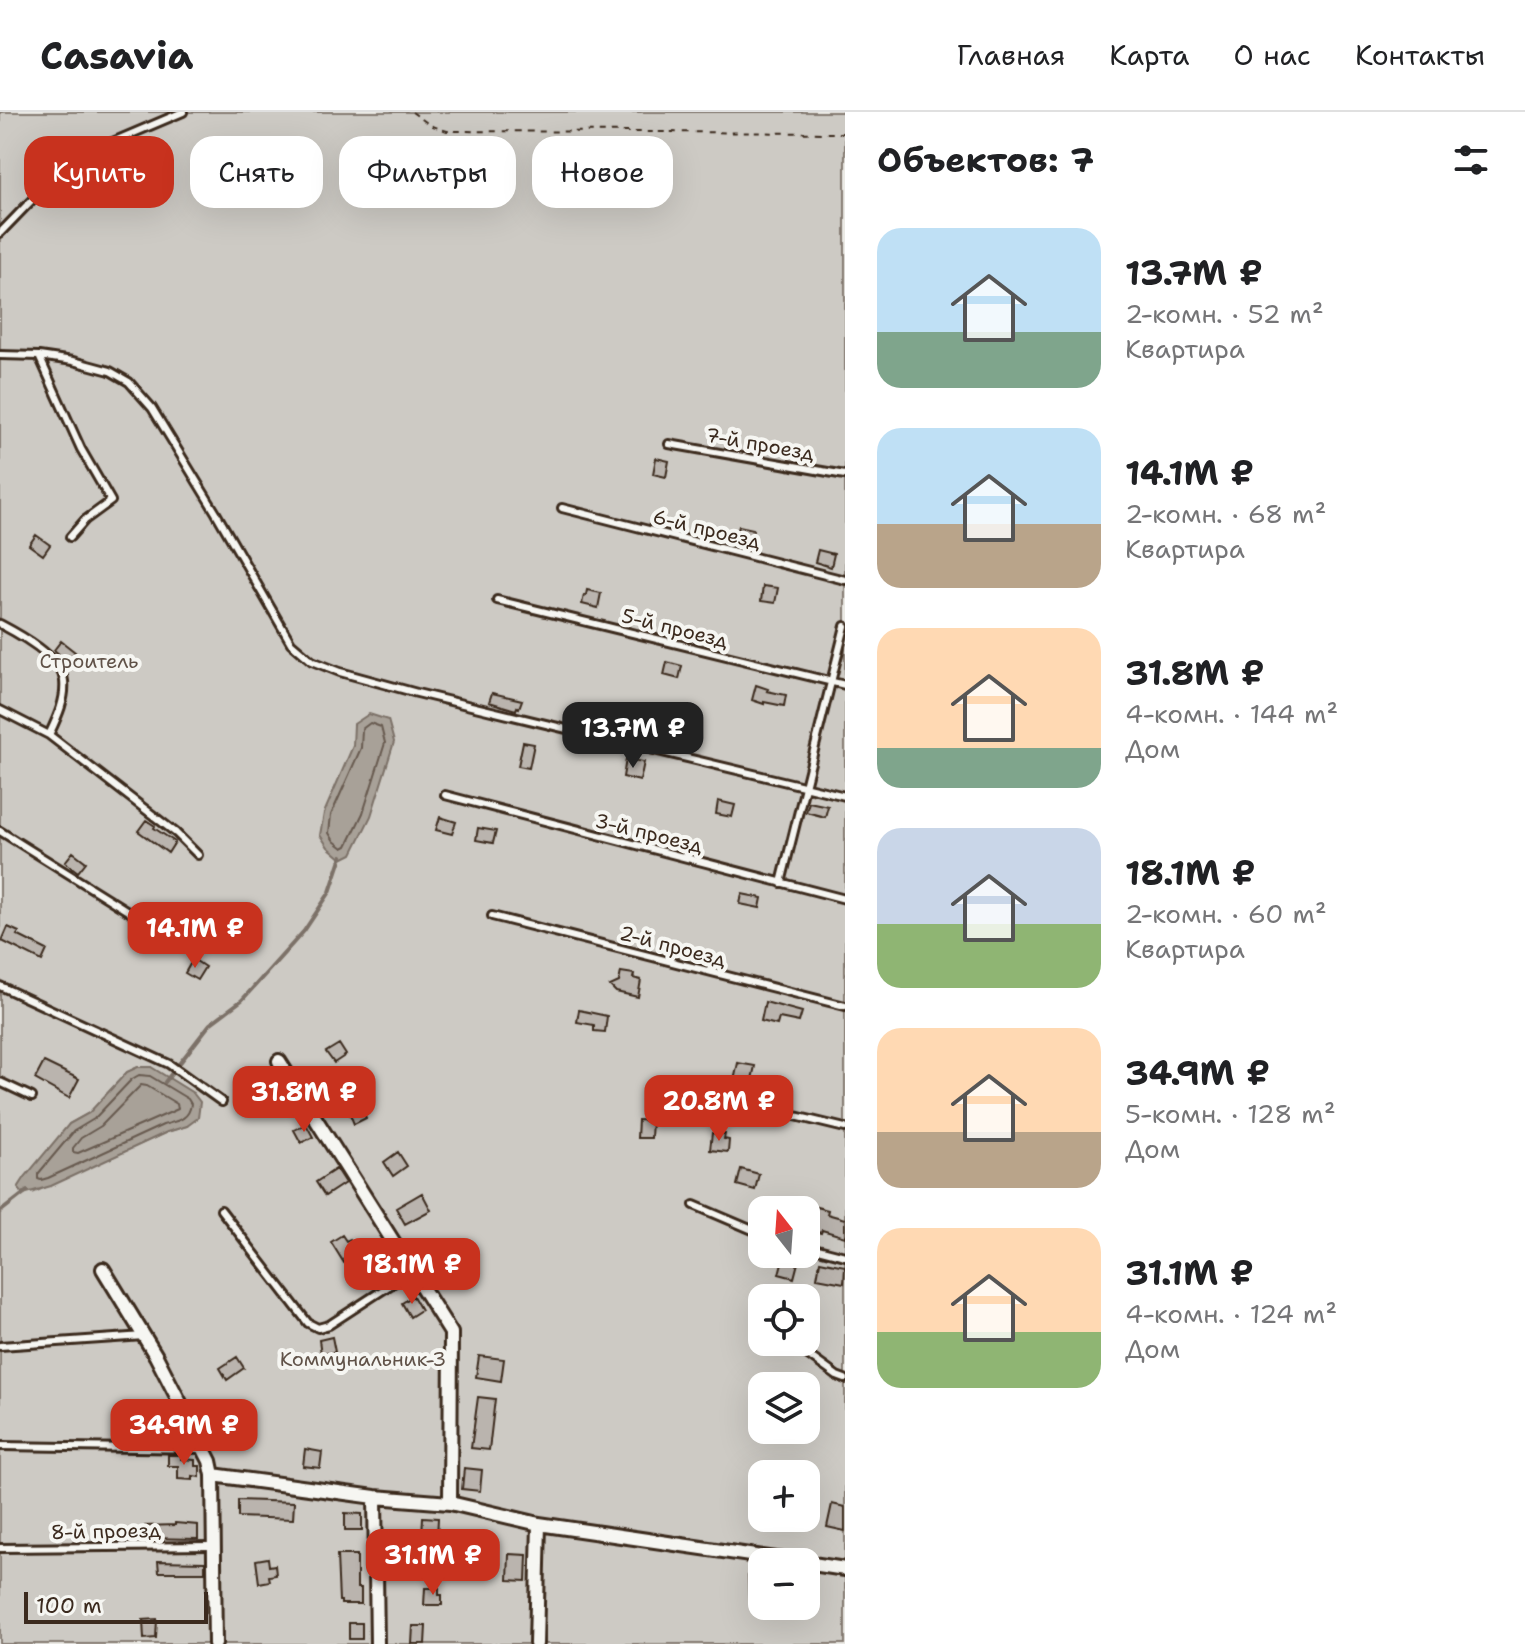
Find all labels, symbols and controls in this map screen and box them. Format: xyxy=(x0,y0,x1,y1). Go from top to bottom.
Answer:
text: Casavia xyxy=(40,30,193,81)
text: Главная xyxy=(957,36,1065,74)
text: Карта xyxy=(1109,36,1189,74)
text: О нас xyxy=(1233,36,1311,74)
text: Контакты xyxy=(1355,36,1485,74)
chip: Купить xyxy=(24,136,174,208)
chip: Снять xyxy=(190,136,323,208)
chip: Фильтры xyxy=(339,136,516,208)
chip: Новое xyxy=(532,136,673,208)
text: Объектов: 7 xyxy=(877,137,1094,183)
icon: filters xyxy=(1449,138,1493,182)
text: 13.7M ₽ xyxy=(1125,250,1263,296)
icon: home xyxy=(941,260,1037,356)
text: 2-комн. · 52 m² xyxy=(1125,296,1324,331)
text: Квартира xyxy=(1125,331,1245,366)
street label: 7-й проезд xyxy=(704,422,817,466)
text: 14.1M ₽ xyxy=(1125,450,1254,496)
icon: home xyxy=(941,460,1037,556)
text: 2-комн. · 68 m² xyxy=(1125,496,1326,531)
street label: 6-й проезд xyxy=(650,503,764,555)
text: Квартира xyxy=(1125,531,1245,566)
street label: 5-й проезд xyxy=(619,602,731,654)
park label: Строитель xyxy=(40,648,138,674)
text: 31.8M ₽ xyxy=(1125,650,1265,696)
icon: home xyxy=(941,660,1037,756)
text: 4-комн. · 144 m² xyxy=(1125,696,1338,731)
pin: 13.7M ₽ xyxy=(559,702,707,770)
text: 13.7M ₽ xyxy=(580,710,686,745)
text: Дом xyxy=(1125,731,1180,766)
street label: 3-й проезд xyxy=(592,807,706,859)
text: 18.1M ₽ xyxy=(1125,850,1256,896)
icon: home xyxy=(941,860,1037,956)
text: 2-комн. · 60 m² xyxy=(1125,896,1327,931)
pin: 14.1M ₽ xyxy=(121,902,269,970)
text: 14.1M ₽ xyxy=(146,910,244,945)
street label: 2-й проезд xyxy=(617,919,729,973)
text: Квартира xyxy=(1125,931,1245,966)
text: 34.9M ₽ xyxy=(1125,1050,1270,1096)
icon: home xyxy=(941,1060,1037,1156)
pin: 31.8M ₽ xyxy=(230,1066,378,1134)
text: 31.8M ₽ xyxy=(251,1074,357,1109)
pin: 20.8M ₽ xyxy=(645,1075,793,1143)
text: 20.8M ₽ xyxy=(662,1083,776,1118)
text: 5-комн. · 128 m² xyxy=(1125,1096,1336,1131)
text: Дом xyxy=(1125,1131,1180,1166)
north arrow xyxy=(748,1196,820,1268)
map controls xyxy=(748,1196,820,1620)
pin: 18.1M ₽ xyxy=(338,1238,486,1306)
text: 18.1M ₽ xyxy=(362,1246,462,1281)
text: 31.1M ₽ xyxy=(1125,1250,1254,1296)
icon: home xyxy=(941,1260,1037,1356)
button: locate xyxy=(748,1284,820,1356)
text: 4-комн. · 124 m² xyxy=(1125,1296,1337,1331)
text: Дом xyxy=(1125,1331,1180,1366)
park label: Коммунальник-3 xyxy=(280,1346,446,1372)
button: layers xyxy=(748,1372,820,1444)
pin: 34.9M ₽ xyxy=(110,1399,258,1467)
text: 34.9M ₽ xyxy=(129,1407,239,1442)
button: + xyxy=(748,1460,820,1532)
street label: 8-й проезд xyxy=(51,1517,162,1545)
pin: 31.1M ₽ xyxy=(359,1529,507,1597)
text: 31.1M ₽ xyxy=(384,1537,482,1572)
button: − xyxy=(748,1548,820,1620)
scale bar xyxy=(24,1588,208,1624)
text: 100 m xyxy=(36,1591,102,1620)

